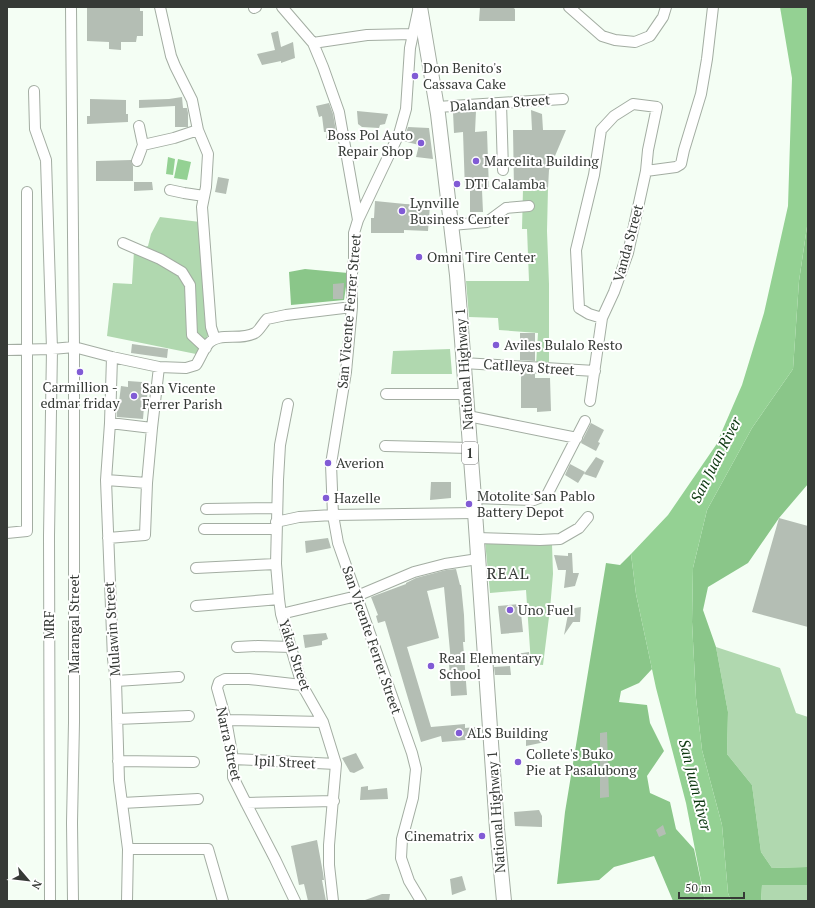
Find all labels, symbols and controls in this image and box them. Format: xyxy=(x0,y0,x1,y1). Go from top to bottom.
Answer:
place label: Don Benito's Cassava Cake xyxy=(423,58,506,93)
marker: Don Benito's Cassava Cake xyxy=(410,71,420,81)
street label: Dalandan Street xyxy=(449,89,552,115)
place label: Boss Pol Auto Repair Shop xyxy=(328,125,413,160)
marker: Boss Pol Auto Repair Shop xyxy=(416,138,426,148)
place label: Marcelita Building xyxy=(484,151,599,170)
marker: Marcelita Building xyxy=(471,156,481,166)
place label: DTI Calamba xyxy=(465,174,546,193)
marker: DTI Calamba xyxy=(452,179,462,189)
place label: Lynville Business Center xyxy=(410,193,510,228)
street label: Vanda Street xyxy=(608,201,647,284)
marker: Lynville Business Center xyxy=(397,206,407,216)
street label: San Vicente Ferrer Street xyxy=(332,232,365,389)
place label: Omni Tire Center xyxy=(427,247,536,266)
marker: Omni Tire Center xyxy=(414,252,424,262)
street label: National Highway 1 xyxy=(450,307,477,431)
place label: Aviles Bulalo Resto xyxy=(504,335,623,354)
marker: Aviles Bulalo Resto xyxy=(491,340,501,350)
street label: Catlleya Street xyxy=(483,354,576,379)
marker: Carmillion - edmar friday xyxy=(75,367,85,377)
place label: Carmillion - edmar friday xyxy=(40,377,120,412)
place label: San Vicente Ferrer Parish xyxy=(142,378,223,413)
marker: San Vicente Ferrer Parish xyxy=(129,391,139,401)
water label: San Juan River xyxy=(685,412,746,506)
road number: 1 xyxy=(462,442,478,464)
place label: Averion xyxy=(336,453,385,472)
marker: Averion xyxy=(323,458,333,468)
place label: Motolite San Pablo Battery Depot xyxy=(477,486,595,521)
place label: Hazelle xyxy=(334,488,380,507)
marker: Hazelle xyxy=(321,493,331,503)
marker: Motolite San Pablo Battery Depot xyxy=(464,499,474,509)
district label: REAL xyxy=(486,562,530,584)
street label: San Vicente Ferrer Street xyxy=(338,563,407,717)
street label: Marangal Street xyxy=(64,574,83,674)
street label: Mulawin Street xyxy=(99,580,124,677)
place label: Uno Fuel xyxy=(518,600,574,619)
marker: Uno Fuel xyxy=(505,605,515,615)
street label: MRF xyxy=(39,611,58,639)
street label: Yakal Street xyxy=(275,617,316,694)
place label: Real Elementary School xyxy=(439,648,542,683)
marker: Real Elementary School xyxy=(426,661,436,671)
street label: Narra Street xyxy=(212,705,247,784)
place label: ALS Building xyxy=(467,723,549,742)
marker: ALS Building xyxy=(454,728,464,738)
water label: San Juan River xyxy=(675,737,717,834)
place label: Collete's Buko Pie at Pasalubong xyxy=(526,744,637,779)
street label: Ipil Street xyxy=(254,750,317,773)
street label: National Highway 1 xyxy=(482,750,509,874)
marker: Collete's Buko Pie at Pasalubong xyxy=(513,757,523,767)
place label: Cinematrix xyxy=(404,826,475,845)
marker: Cinematrix xyxy=(477,831,487,841)
north arrow xyxy=(8,860,48,900)
scale bar xyxy=(679,874,744,900)
text: N xyxy=(28,878,45,892)
text: 50 m xyxy=(685,880,712,895)

